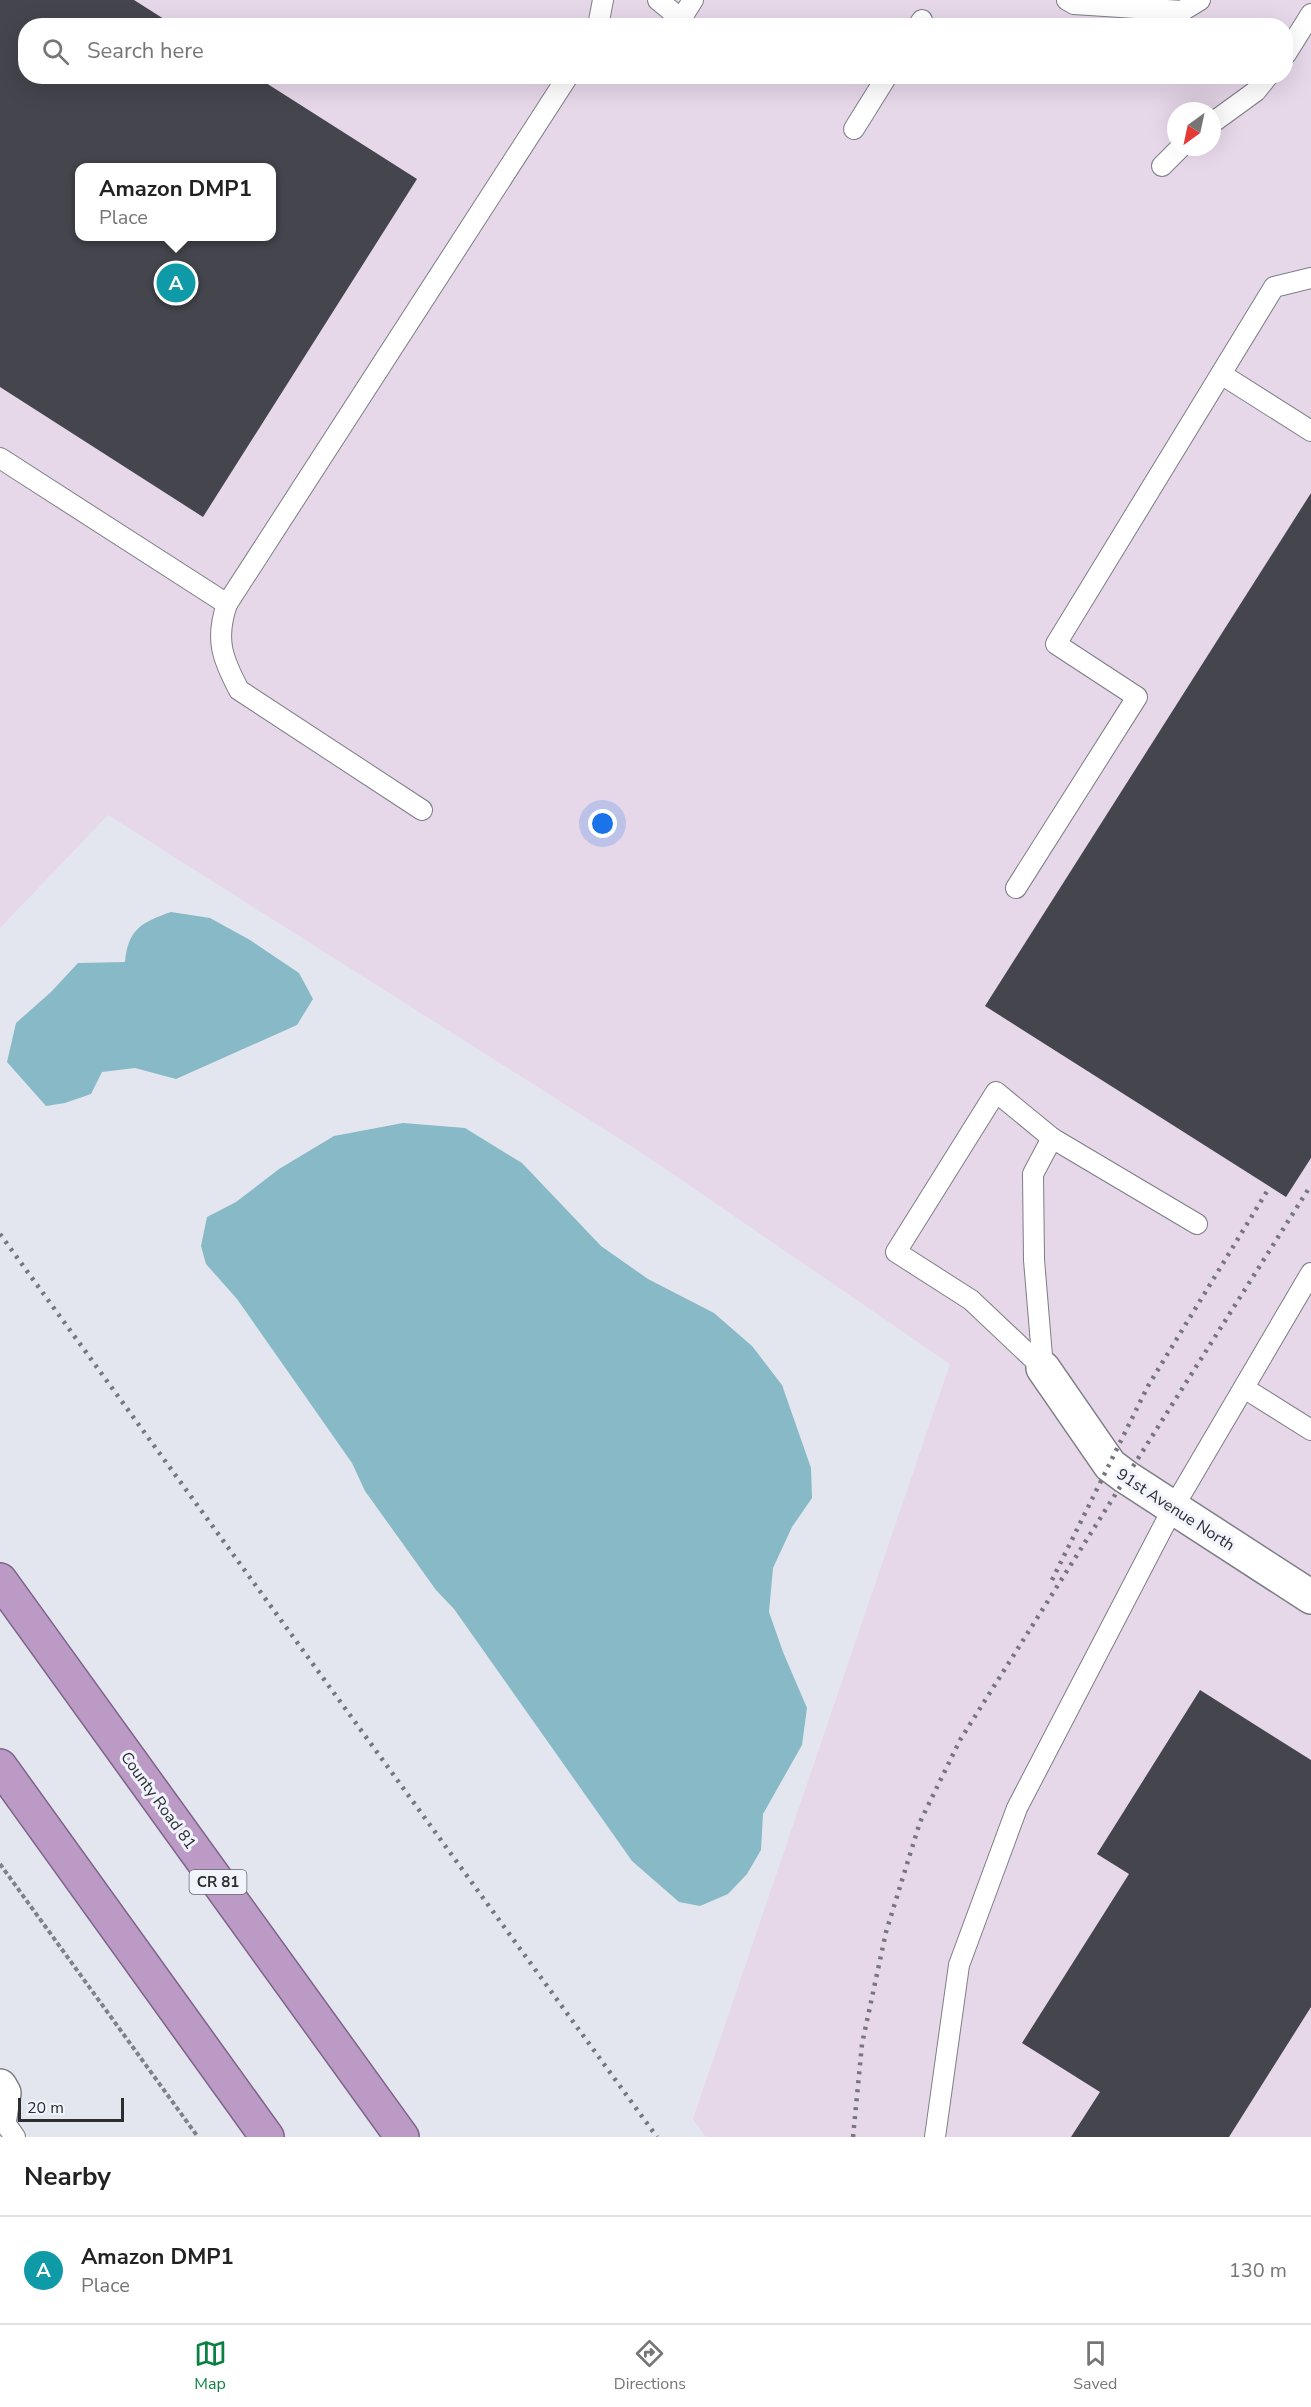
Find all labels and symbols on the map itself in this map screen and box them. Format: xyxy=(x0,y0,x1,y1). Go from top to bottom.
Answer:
north arrow xyxy=(1167,102,1221,156)
pin: A xyxy=(156,260,195,306)
your location xyxy=(588,809,617,838)
street label: 91st Avenue North xyxy=(1112,1463,1239,1556)
street label: County Road 81 xyxy=(115,1747,201,1854)
road number: CR 81 xyxy=(190,1870,246,1894)
scale bar xyxy=(18,2095,124,2122)

